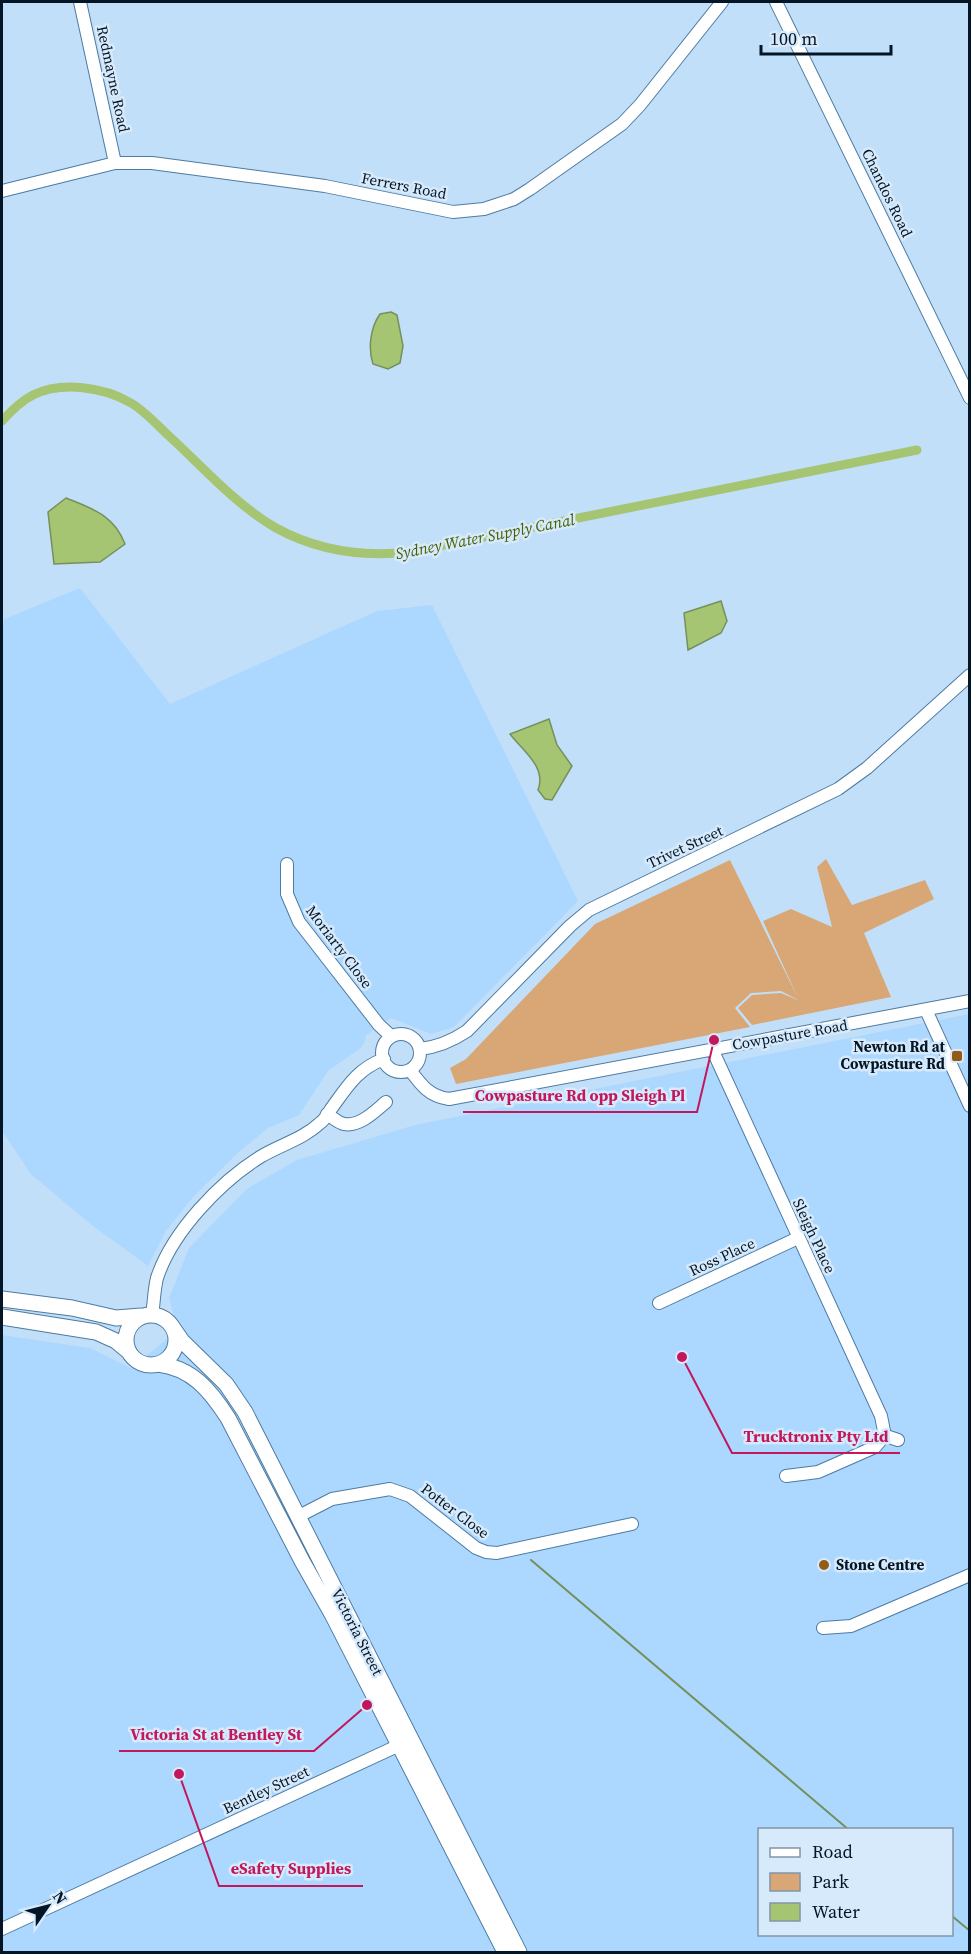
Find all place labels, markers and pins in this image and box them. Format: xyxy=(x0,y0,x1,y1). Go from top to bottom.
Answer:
place label: Newton Rd at Cowpasture Rd xyxy=(841,1036,946,1074)
marker: Newton Rd at Cowpasture Rd xyxy=(950,1049,964,1063)
callout: Cowpasture Rd opp Sleigh Pl xyxy=(463,1078,697,1112)
callout: Trucktronix Pty Ltd xyxy=(732,1419,900,1453)
place label: Stone Centre xyxy=(836,1554,924,1575)
marker: Stone Centre xyxy=(817,1558,831,1572)
callout: Victoria St at Bentley St xyxy=(119,1717,314,1751)
callout: eSafety Supplies xyxy=(219,1852,363,1886)

